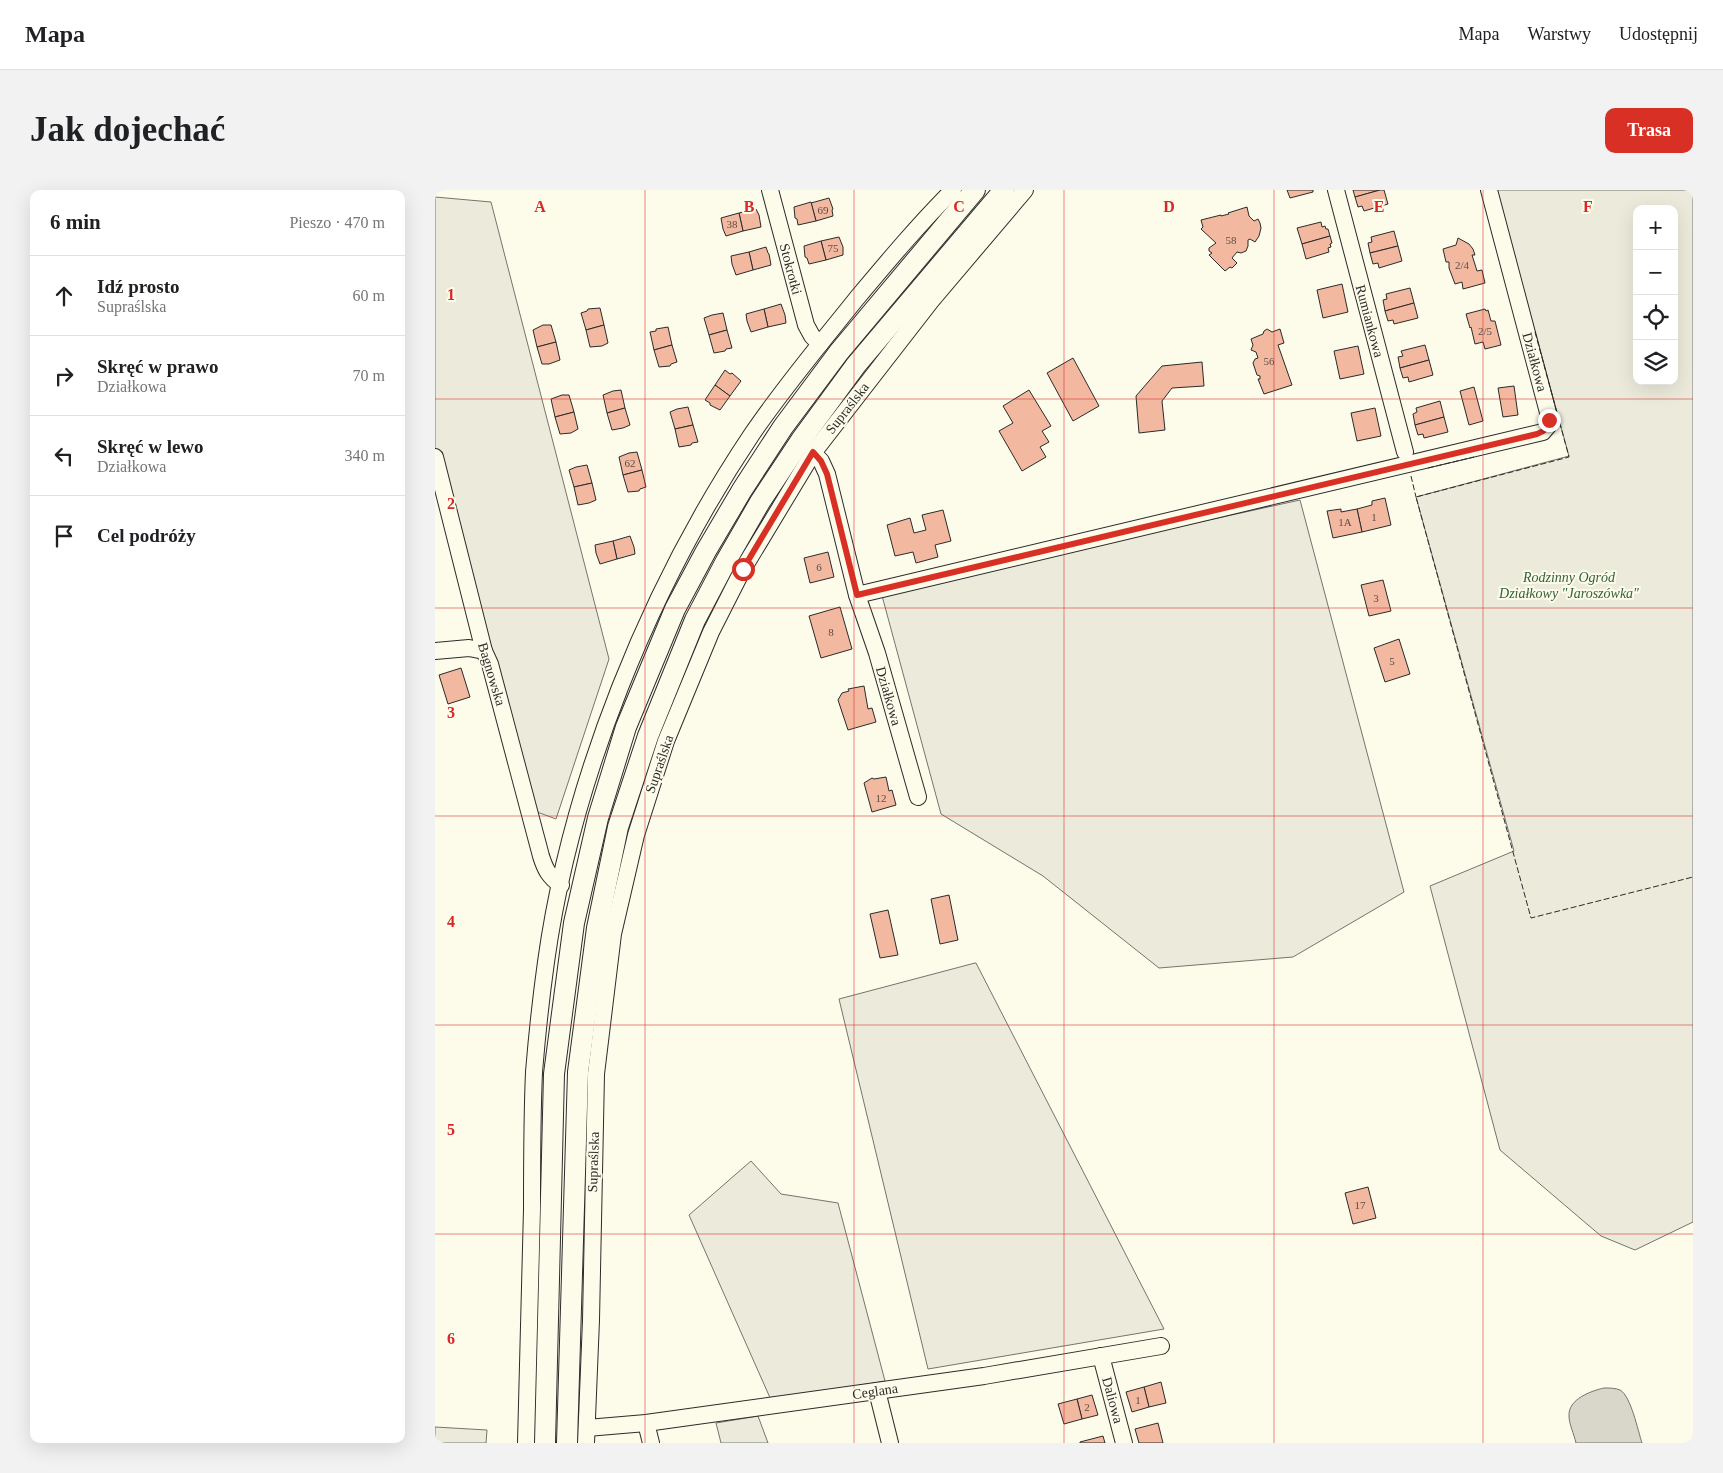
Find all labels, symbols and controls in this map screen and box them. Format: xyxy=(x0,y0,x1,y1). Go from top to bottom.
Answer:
text: Mapa xyxy=(25,21,85,47)
text: Mapa xyxy=(1458,24,1499,44)
text: Warstwy xyxy=(1527,24,1591,44)
text: Udostępnij xyxy=(1619,24,1698,44)
button: Trasa xyxy=(1605,108,1693,153)
text: Jak dojechać xyxy=(30,110,225,149)
text: A xyxy=(534,198,546,215)
text: B xyxy=(744,198,755,215)
text: C xyxy=(953,198,965,215)
text: D xyxy=(1163,198,1175,215)
text: E xyxy=(1374,198,1384,215)
text: F xyxy=(1583,198,1593,215)
house number: 69 xyxy=(818,204,829,216)
map controls xyxy=(1633,205,1678,385)
button: + xyxy=(1633,205,1678,250)
text: 6 min xyxy=(50,210,101,234)
text: Pieszo · 470 m xyxy=(289,214,385,231)
house number: 38 xyxy=(727,218,738,230)
house number: 58 xyxy=(1226,234,1237,246)
street label: Stokrotki xyxy=(777,242,805,296)
house number: 75 xyxy=(828,242,839,254)
button: − xyxy=(1633,250,1678,295)
house number: 2/4 xyxy=(1455,259,1470,271)
text: Idź prosto xyxy=(97,276,180,297)
icon: ahead xyxy=(50,282,78,310)
street label: Rumiankowa xyxy=(1353,283,1387,360)
text: 1 xyxy=(447,286,455,303)
text: 60 m xyxy=(353,287,385,304)
button: locate xyxy=(1633,295,1678,340)
text: Supraślska xyxy=(97,298,166,315)
house number: 2/5 xyxy=(1478,325,1493,337)
street label: Działkowa xyxy=(1519,331,1550,394)
button: layers xyxy=(1633,340,1678,385)
house number: 56 xyxy=(1264,355,1275,367)
text: Skręć w prawo xyxy=(97,356,218,377)
icon: right xyxy=(50,362,78,390)
text: 70 m xyxy=(353,367,385,384)
text: Działkowa xyxy=(97,378,166,395)
street label: Supraślska xyxy=(823,379,872,437)
route end xyxy=(1538,409,1561,432)
text: Skręć w lewo xyxy=(97,436,204,457)
icon: left xyxy=(50,442,78,470)
text: 340 m xyxy=(345,447,385,464)
house number: 62 xyxy=(625,457,636,469)
text: Działkowa xyxy=(97,458,166,475)
text: 2 xyxy=(447,495,455,512)
house number: 1 xyxy=(1371,511,1377,523)
house number: 1A xyxy=(1338,516,1352,528)
icon: arrive xyxy=(50,522,78,550)
text: Cel podróży xyxy=(97,525,196,546)
route start xyxy=(732,558,755,581)
house number: 6 xyxy=(816,561,822,573)
park label: Rodzinny Ogród Działkowy "Jaroszówka" xyxy=(1498,570,1639,601)
house number: 3 xyxy=(1373,592,1379,604)
house number: 8 xyxy=(828,626,834,638)
street label: Bagnowska xyxy=(475,641,508,708)
house number: 5 xyxy=(1389,655,1395,667)
street label: Działkowa xyxy=(873,665,904,728)
text: 3 xyxy=(447,704,455,721)
street label: Supraślska xyxy=(643,732,677,795)
house number: 12 xyxy=(876,792,887,804)
text: 4 xyxy=(447,913,455,930)
text: 5 xyxy=(447,1121,455,1138)
street label: Supraślska xyxy=(585,1131,602,1193)
house number: 17 xyxy=(1355,1199,1366,1211)
text: 6 xyxy=(447,1330,455,1347)
street label: Daliowa xyxy=(1099,1375,1126,1426)
street label: Ceglana xyxy=(851,1381,900,1402)
house number: 1 xyxy=(1135,1394,1141,1406)
house number: 2 xyxy=(1084,1401,1090,1413)

